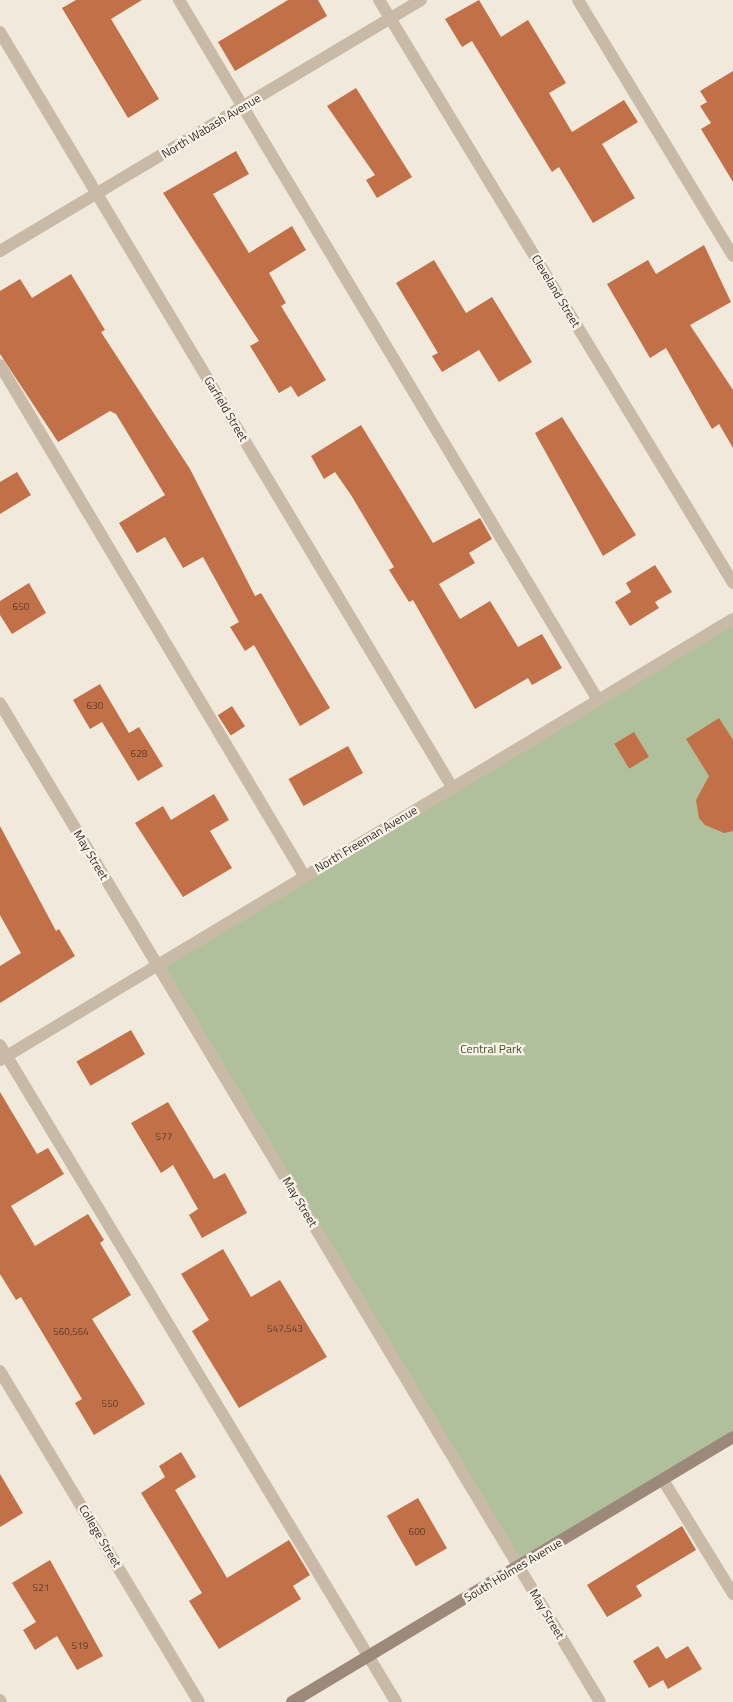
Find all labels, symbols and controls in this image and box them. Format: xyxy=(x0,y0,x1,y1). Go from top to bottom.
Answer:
street label: North Wabash Avenue xyxy=(159,91,263,161)
street label: Cleveland Street xyxy=(529,252,583,330)
street label: Garfield Street xyxy=(201,374,251,444)
house number: 650 xyxy=(13,601,29,613)
house number: 630 xyxy=(87,700,103,712)
house number: 628 xyxy=(131,748,147,760)
street label: North Freeman Avenue xyxy=(312,803,420,875)
street label: May Street xyxy=(71,828,111,882)
park label: Central Park xyxy=(460,1042,522,1056)
house number: 577 xyxy=(156,1131,172,1143)
street label: May Street xyxy=(280,1175,320,1229)
house number: 547,543 xyxy=(267,1323,303,1335)
house number: 560,564 xyxy=(53,1326,89,1338)
house number: 550 xyxy=(102,1398,118,1410)
street label: College Street xyxy=(76,1502,124,1570)
house number: 600 xyxy=(409,1526,425,1538)
street label: South Holmes Avenue xyxy=(462,1535,564,1605)
house number: 521 xyxy=(33,1582,49,1594)
street label: May Street xyxy=(527,1587,567,1641)
house number: 519 xyxy=(72,1640,88,1652)

